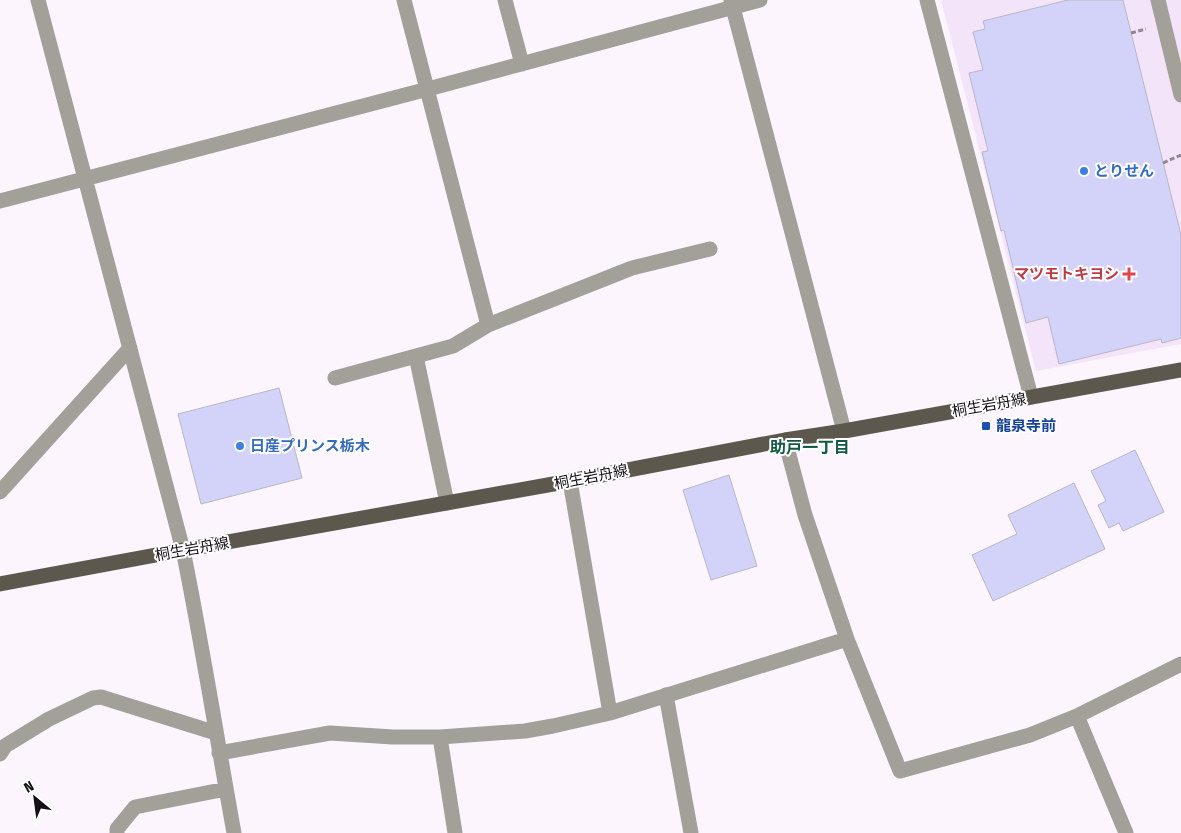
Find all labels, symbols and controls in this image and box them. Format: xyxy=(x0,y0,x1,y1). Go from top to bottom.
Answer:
place label: とりせん xyxy=(1094,162,1154,180)
marker: とりせん xyxy=(1078,165,1090,177)
place label: マツモトキヨシ xyxy=(1014,265,1119,283)
marker: マツモトキヨシ xyxy=(1123,268,1135,280)
street label: 桐生岩舟線 xyxy=(950,390,1028,420)
place label: 龍泉寺前 xyxy=(996,417,1056,435)
marker: 龍泉寺前 xyxy=(980,420,992,432)
place label: 日産プリンス栃木 xyxy=(250,437,370,455)
district label: 助戸一丁目 xyxy=(770,438,850,457)
marker: 日産プリンス栃木 xyxy=(234,440,246,452)
street label: 桐生岩舟線 xyxy=(552,461,630,493)
street label: 桐生岩舟線 xyxy=(153,534,231,564)
north arrow xyxy=(10,773,60,823)
text: N xyxy=(21,778,37,797)

